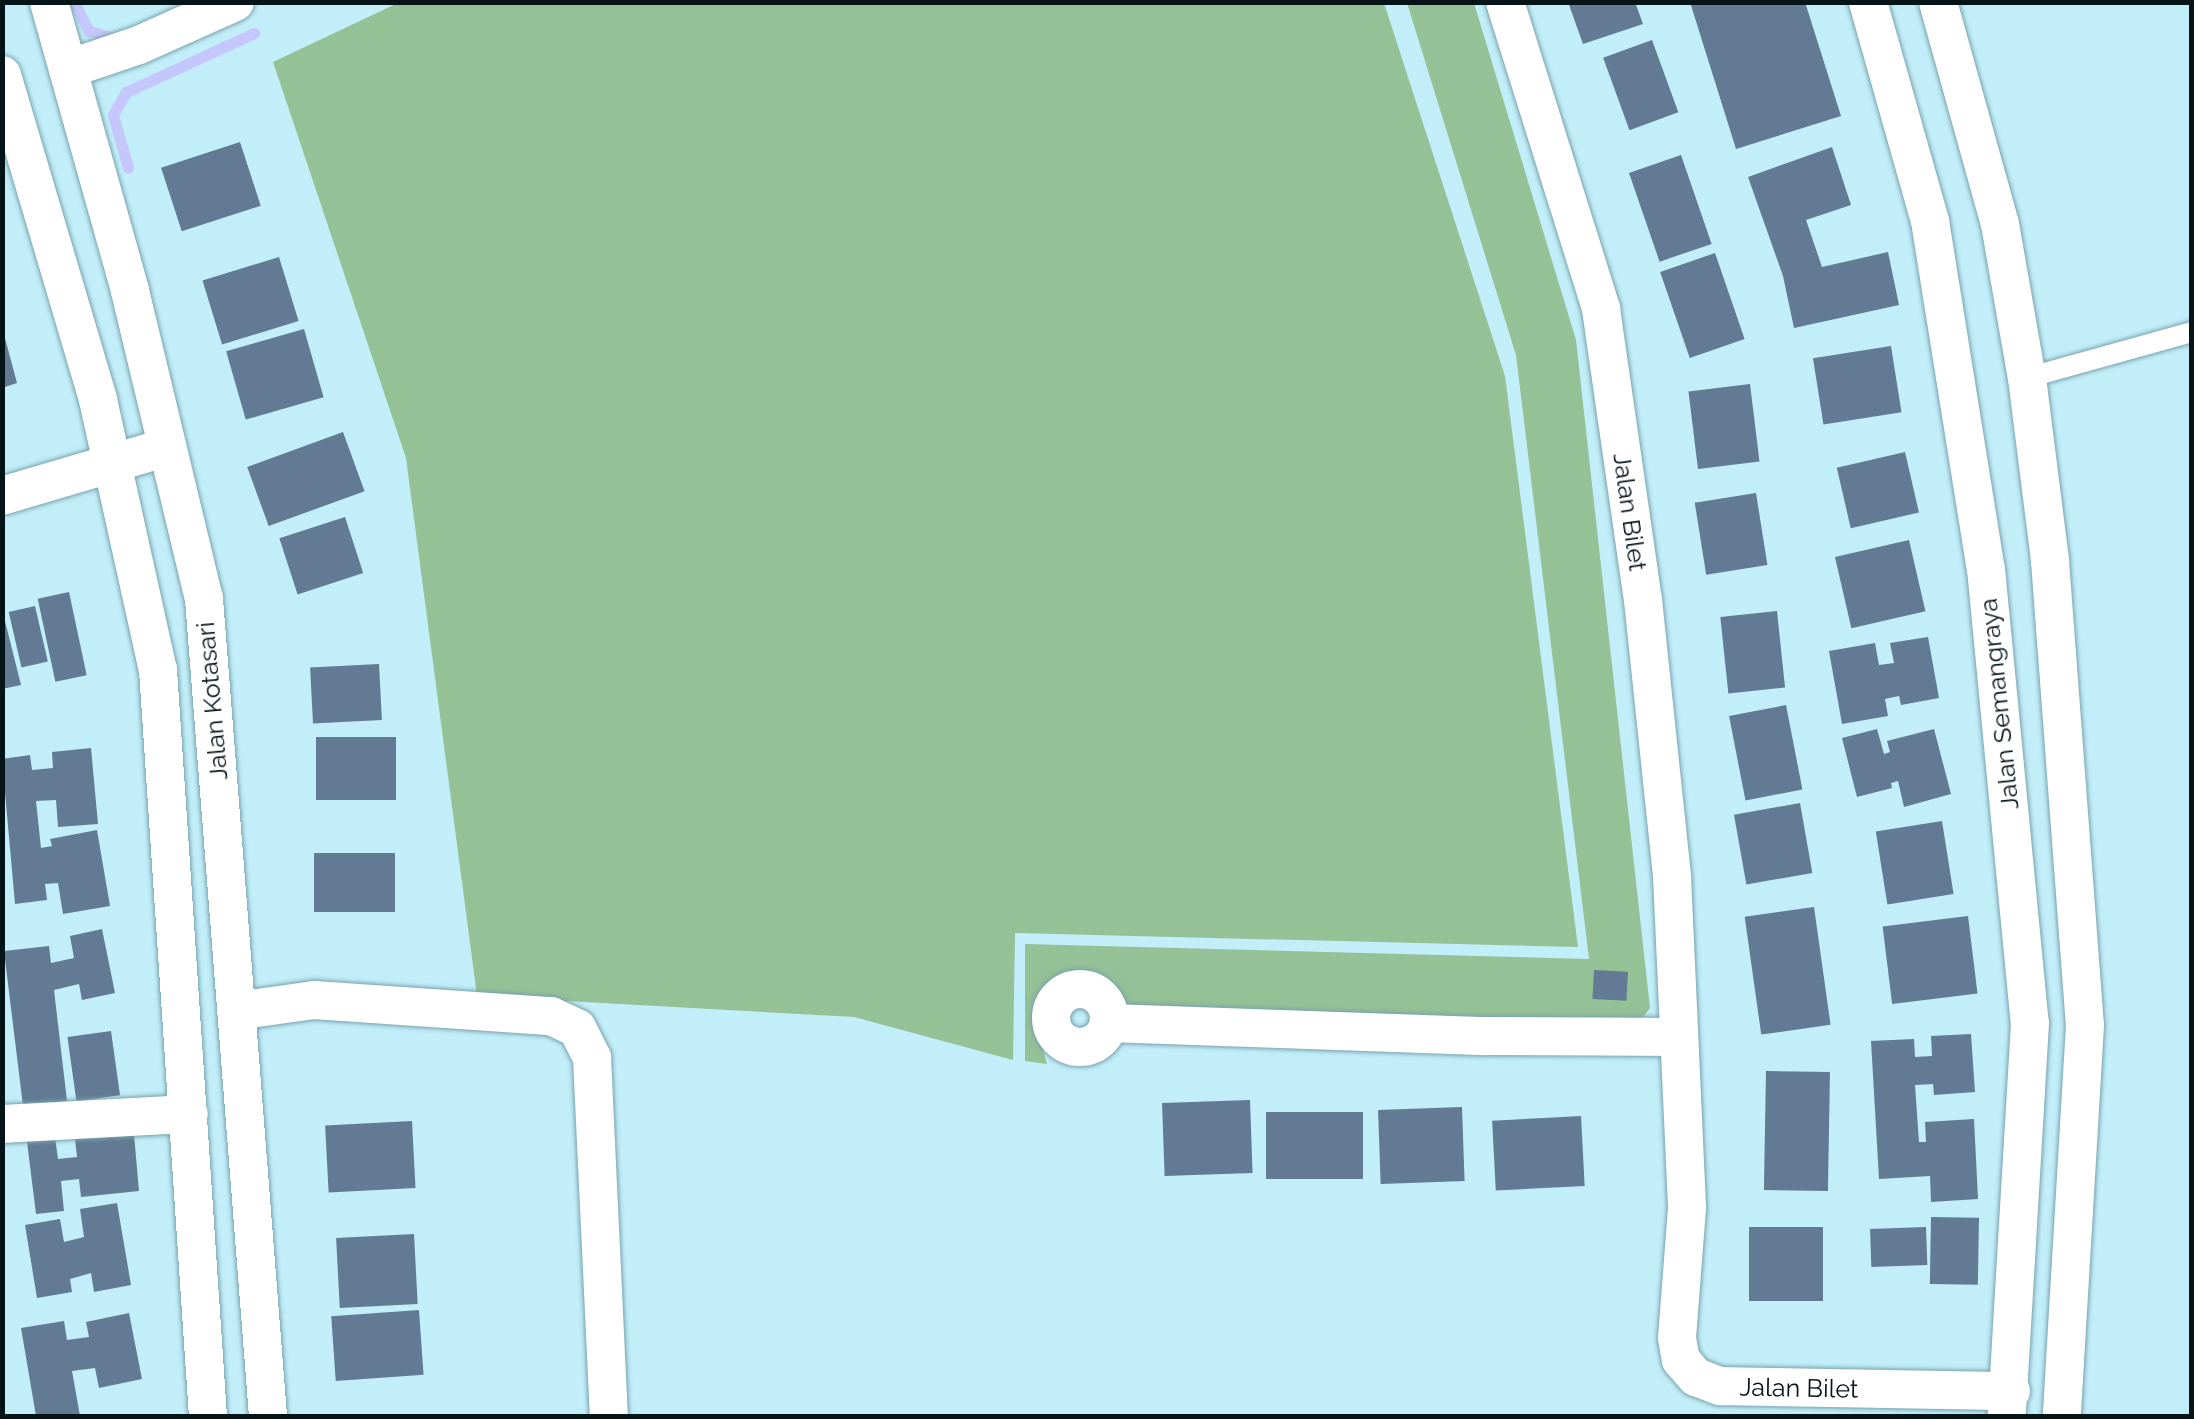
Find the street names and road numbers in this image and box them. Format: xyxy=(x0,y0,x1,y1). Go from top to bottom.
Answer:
street label: Jalan Bilet xyxy=(1607,451,1653,573)
street label: Jalan Semangraya xyxy=(1973,597,2025,811)
street label: Jalan Kotasari xyxy=(190,621,234,781)
street label: Jalan Bilet xyxy=(1739,1372,1859,1404)

